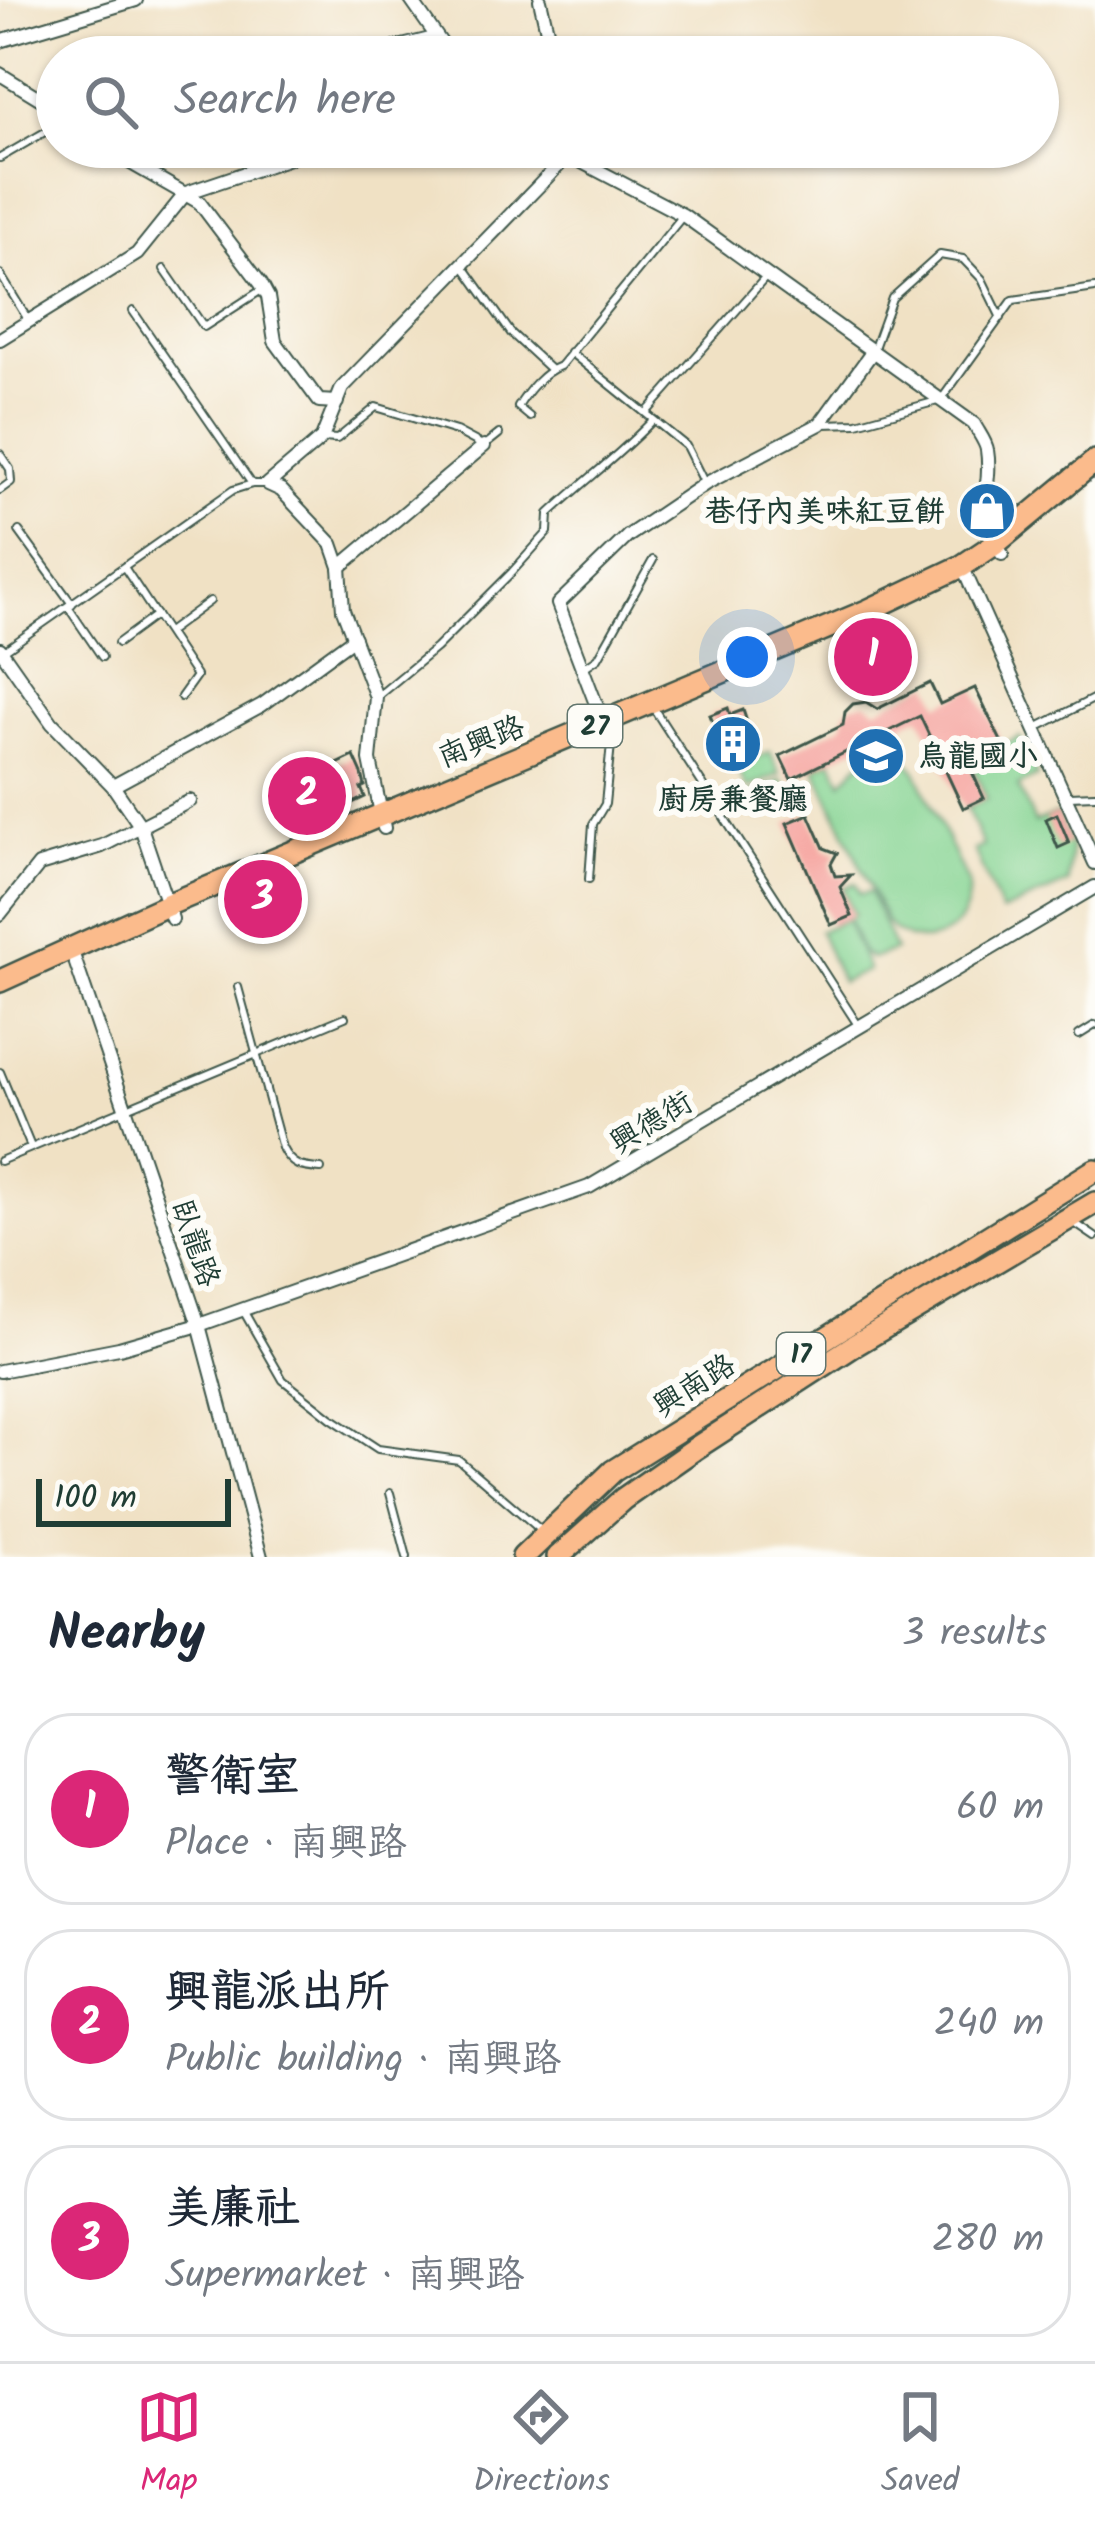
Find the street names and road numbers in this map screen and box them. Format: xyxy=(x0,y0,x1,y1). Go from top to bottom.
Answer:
street label: 南興路 xyxy=(431,704,532,782)
road number: 27 xyxy=(568,705,622,747)
street label: 興德街 xyxy=(601,1080,703,1167)
street label: 臥龍路 xyxy=(157,1193,231,1294)
road number: 17 xyxy=(777,1333,825,1375)
street label: 興南路 xyxy=(644,1342,746,1431)

